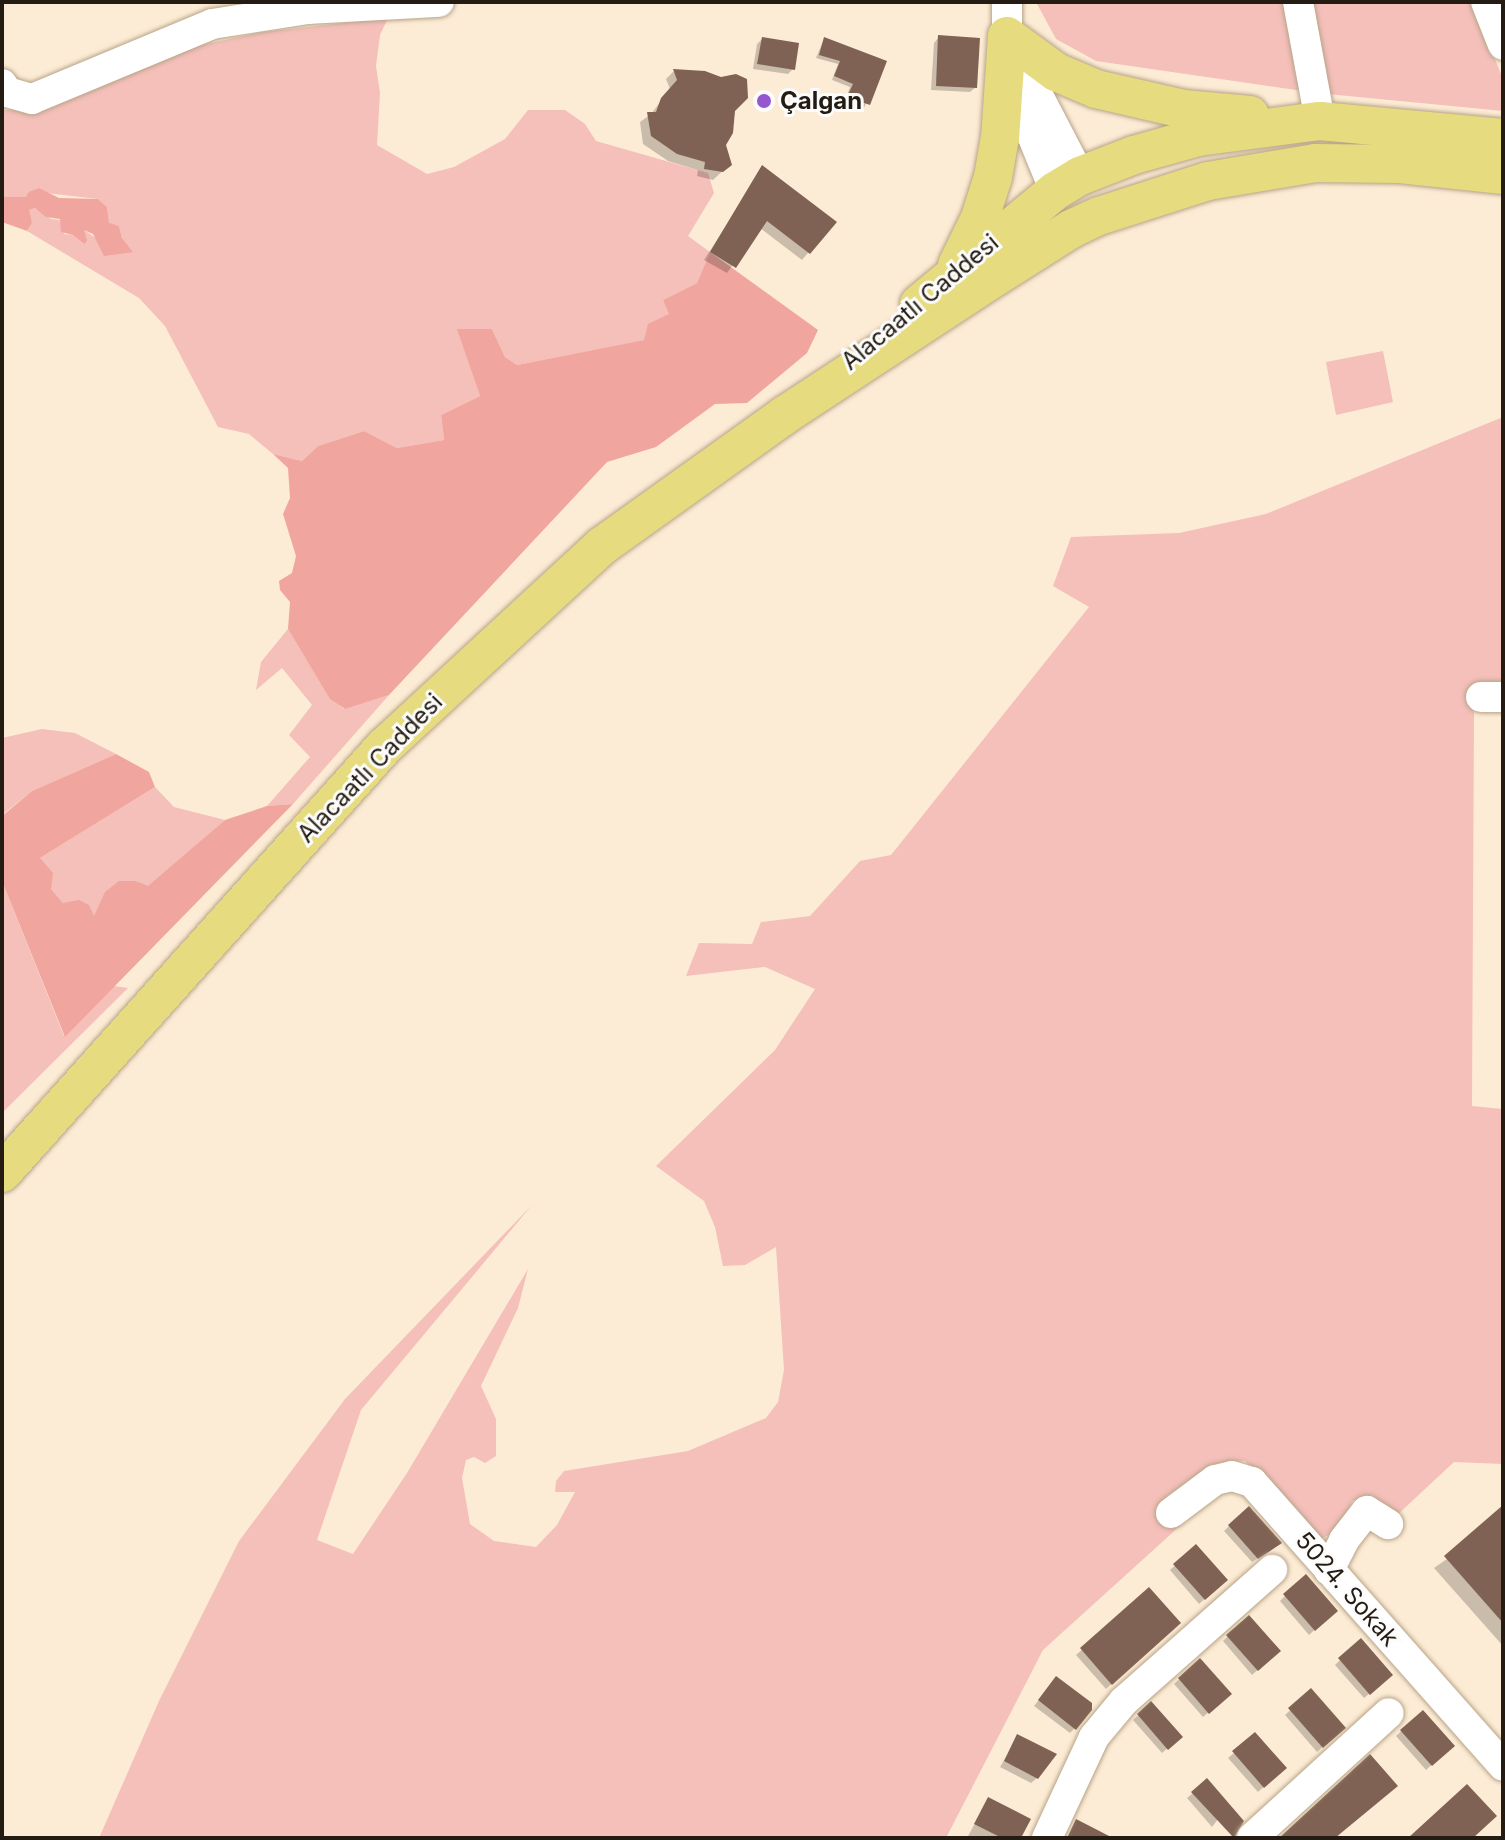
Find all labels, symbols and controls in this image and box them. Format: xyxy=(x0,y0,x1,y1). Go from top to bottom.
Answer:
place label: Çalgan xyxy=(780,87,862,115)
marker: Çalgan xyxy=(755,92,773,110)
street label: Alacaatlı Caddesi xyxy=(836,228,1004,376)
street label: Alacaatlı Caddesi xyxy=(292,688,448,848)
street label: 5024. Sokak xyxy=(1290,1526,1404,1652)

